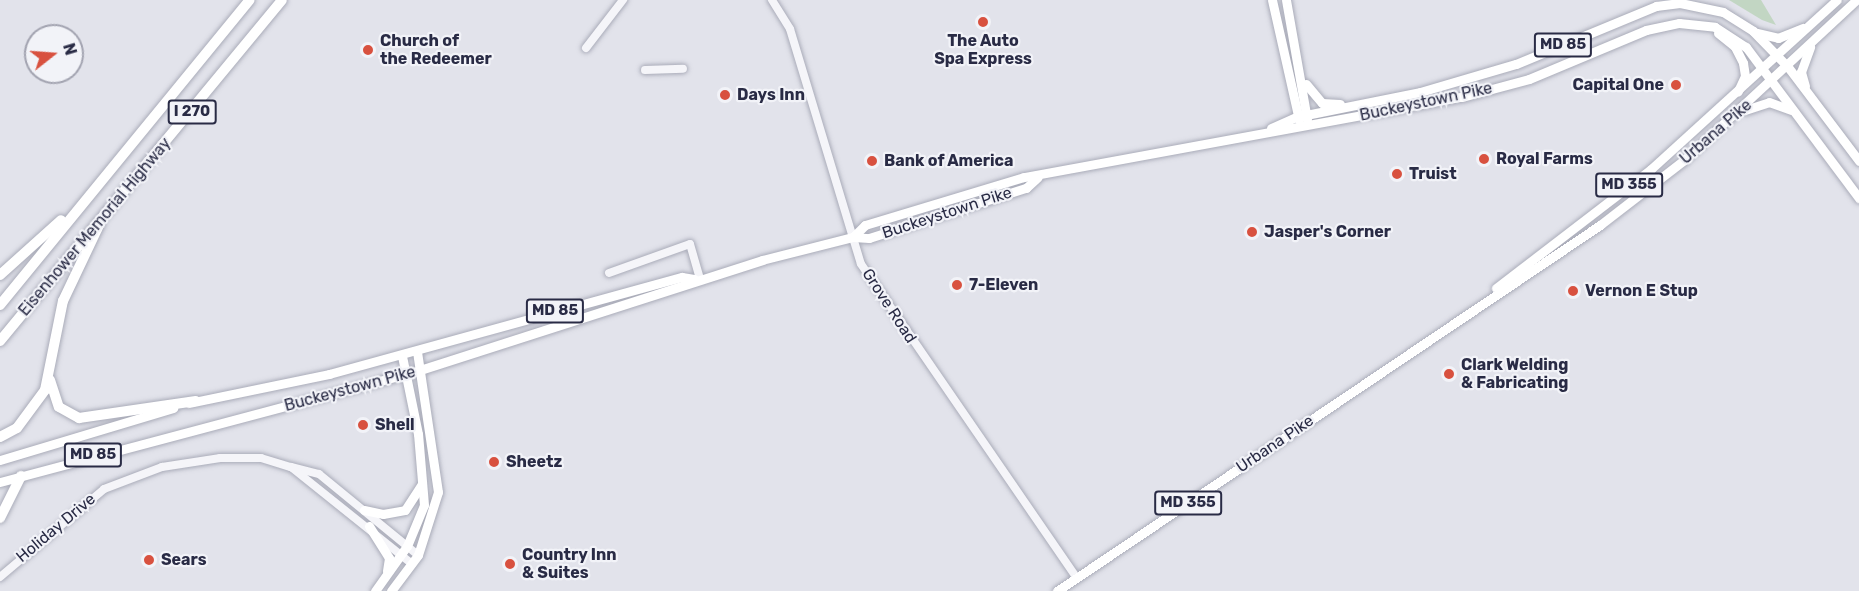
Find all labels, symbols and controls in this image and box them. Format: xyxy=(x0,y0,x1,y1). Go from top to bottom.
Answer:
marker: The Auto Spa Express xyxy=(976,15,990,29)
north arrow xyxy=(24,24,84,84)
place label: Church of the Redeemer xyxy=(380,31,492,69)
place label: The Auto Spa Express xyxy=(934,31,1032,69)
road number: MD 85 xyxy=(1533,33,1593,57)
text: N xyxy=(59,41,81,57)
marker: Church of the Redeemer xyxy=(361,43,375,57)
place label: Capital One xyxy=(1573,75,1664,95)
marker: Capital One xyxy=(1669,78,1683,92)
street label: Buckeystown Pike xyxy=(1358,79,1494,125)
place label: Days Inn xyxy=(737,85,805,105)
marker: Days Inn xyxy=(718,88,732,102)
street label: Urbana Pike xyxy=(1676,96,1756,168)
road number: I 270 xyxy=(166,100,218,124)
street label: Eisenhower Memorial Highway xyxy=(15,134,175,320)
place label: Royal Farms xyxy=(1496,149,1593,169)
place label: Bank of America xyxy=(884,151,1014,171)
marker: Royal Farms xyxy=(1477,152,1491,166)
marker: Bank of America xyxy=(865,154,879,168)
place label: Truist xyxy=(1409,164,1457,184)
marker: Truist xyxy=(1390,167,1404,181)
road number: MD 355 xyxy=(1594,173,1664,197)
street label: Buckeystown Pike xyxy=(880,183,1014,243)
place label: Jasper's Corner xyxy=(1264,222,1391,242)
marker: Jasper's Corner xyxy=(1245,225,1259,239)
street label: Grove Road xyxy=(858,265,920,347)
place label: 7-Eleven xyxy=(969,275,1038,295)
marker: 7-Eleven xyxy=(950,278,964,292)
place label: Vernon E Stup xyxy=(1585,281,1698,301)
marker: Vernon E Stup xyxy=(1566,284,1580,298)
road number: MD 85 xyxy=(525,299,585,323)
place label: Clark Welding & Fabricating xyxy=(1461,355,1569,393)
street label: Buckeystown Pike xyxy=(282,362,418,416)
marker: Clark Welding & Fabricating xyxy=(1442,367,1456,381)
street label: Urbana Pike xyxy=(1233,411,1317,477)
place label: Shell xyxy=(375,415,415,435)
marker: Shell xyxy=(356,418,370,432)
road number: MD 85 xyxy=(63,443,123,467)
place label: Sheetz xyxy=(506,452,562,472)
marker: Sheetz xyxy=(487,455,501,469)
street label: Holiday Drive xyxy=(12,489,100,567)
road number: MD 355 xyxy=(1154,491,1222,515)
place label: Country Inn & Suites xyxy=(522,545,617,583)
place label: Sears xyxy=(161,550,207,570)
marker: Sears xyxy=(142,553,156,567)
marker: Country Inn & Suites xyxy=(503,557,517,571)

